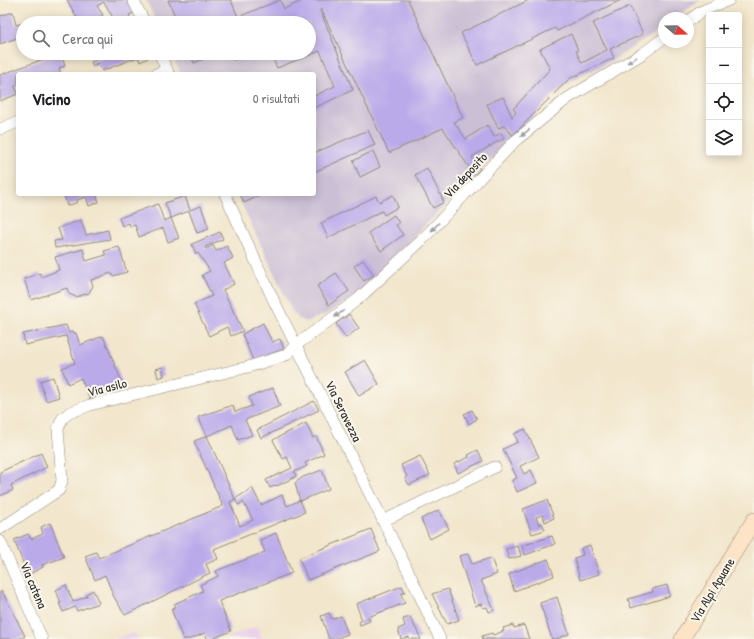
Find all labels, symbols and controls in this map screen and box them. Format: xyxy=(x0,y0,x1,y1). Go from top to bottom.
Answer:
north arrow xyxy=(658,12,694,48)
map controls xyxy=(706,12,742,156)
button: + xyxy=(706,12,742,48)
search box xyxy=(16,16,316,60)
icon: search xyxy=(30,27,52,49)
text: Cerca qui xyxy=(62,28,113,49)
button: − xyxy=(706,48,742,84)
one-way arrow xyxy=(626,56,638,63)
button: locate xyxy=(706,84,742,120)
text: Vicino xyxy=(32,87,70,110)
text: 0 risultati xyxy=(253,89,300,107)
button: layers xyxy=(706,120,742,156)
one-way arrow xyxy=(520,129,531,138)
street label: Via deposito xyxy=(439,148,491,202)
one-way arrow xyxy=(430,222,440,232)
one-way arrow xyxy=(333,310,344,318)
street label: Via asilo xyxy=(85,373,129,401)
street label: Via Seravezza xyxy=(321,377,367,445)
street label: Via Alpi Apuane xyxy=(686,554,738,626)
street label: Via catena xyxy=(16,559,52,611)

